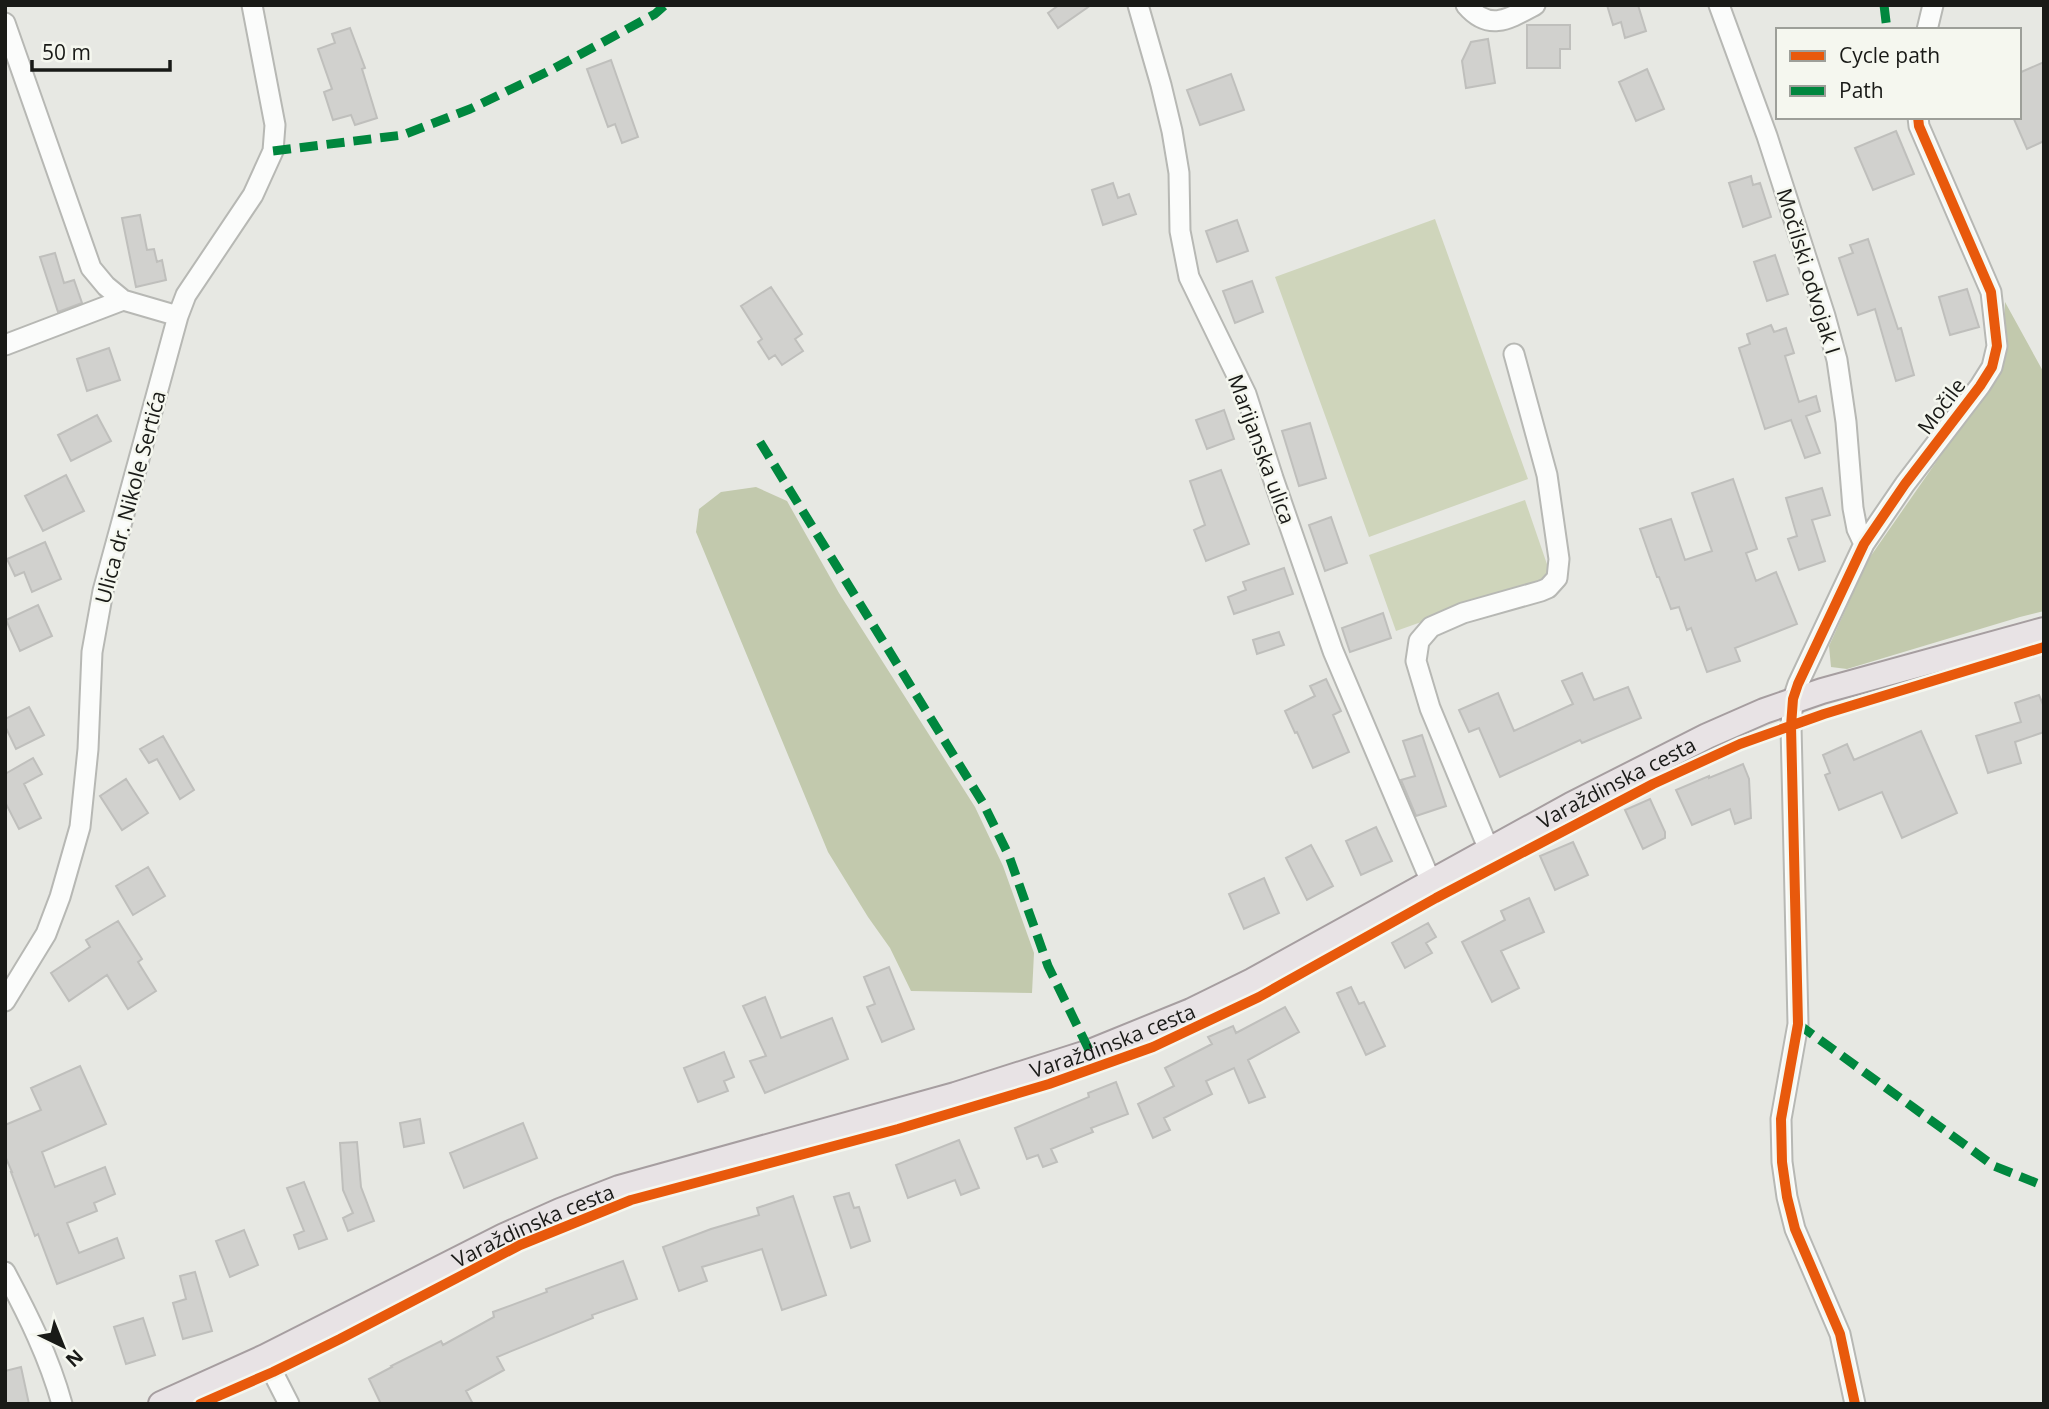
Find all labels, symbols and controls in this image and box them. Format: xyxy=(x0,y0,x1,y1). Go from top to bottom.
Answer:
scale bar xyxy=(32,28,170,72)
legend xyxy=(1776,28,2021,119)
text: 50 m xyxy=(42,38,91,66)
text: Cycle path xyxy=(1839,41,1940,69)
text: Path xyxy=(1839,76,1884,104)
street label: Močilski odvojak I xyxy=(1770,185,1848,357)
street label: Marijanska ulica xyxy=(1222,370,1302,528)
street label: Močile xyxy=(1911,372,1971,440)
street label: Ulica dr. Nikole Sertića xyxy=(88,387,172,607)
street label: Varaždinska cesta xyxy=(1532,730,1700,835)
street label: Varaždinska cesta xyxy=(1026,997,1199,1084)
street label: Varaždinska cesta xyxy=(447,1177,618,1274)
north arrow xyxy=(28,1311,98,1381)
text: N xyxy=(60,1344,89,1373)

